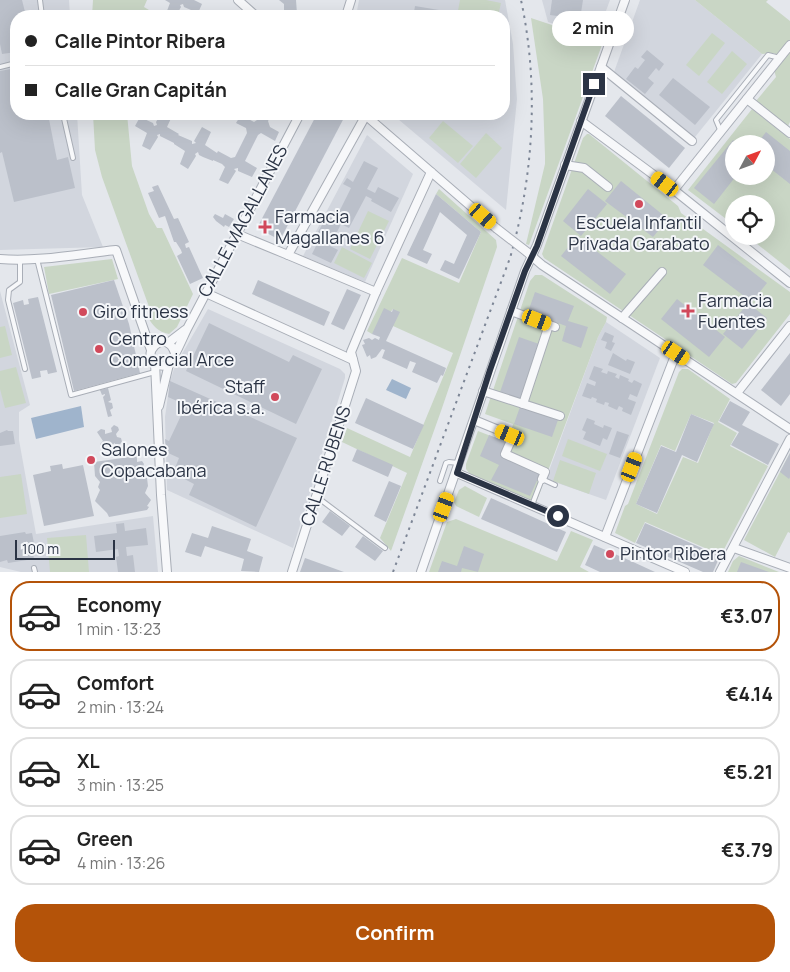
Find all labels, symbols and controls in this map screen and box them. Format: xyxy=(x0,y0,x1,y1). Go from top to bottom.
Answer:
callout: 2 min xyxy=(553,12,635,46)
text: 2 min xyxy=(572,17,614,39)
text: Calle Pintor Ribera xyxy=(55,28,225,54)
route end xyxy=(583,73,605,95)
text: Calle Gran Capitán xyxy=(55,77,227,103)
north arrow xyxy=(725,135,775,185)
map controls xyxy=(725,135,775,245)
street label: CALLE MAGALLANES xyxy=(192,140,292,301)
car xyxy=(648,169,681,199)
button: locate xyxy=(725,195,775,245)
marker: Escuela Infantil Privada Garabato xyxy=(633,198,645,210)
car xyxy=(466,200,499,232)
place label: Farmacia Magallanes 6 xyxy=(275,204,385,249)
place label: Escuela Infantil Privada Garabato xyxy=(568,210,710,255)
marker: Farmacia Magallanes 6 xyxy=(259,221,271,233)
place label: Farmacia Fuentes xyxy=(698,288,772,333)
place label: Giro fitness xyxy=(93,299,189,323)
marker: Farmacia Fuentes xyxy=(682,305,694,317)
marker: Giro fitness xyxy=(77,306,89,318)
car xyxy=(520,308,553,332)
place label: Centro Comercial Arce xyxy=(109,326,234,371)
car xyxy=(659,338,692,368)
marker: Centro Comercial Arce xyxy=(93,343,105,355)
place label: Staff Ibérica s.a. xyxy=(177,374,265,419)
marker: Staff Ibérica s.a. xyxy=(269,391,281,403)
street label: CALLE RUBENS xyxy=(294,403,356,529)
car xyxy=(493,422,526,448)
place label: Salones Copacabana xyxy=(101,437,206,482)
car xyxy=(619,450,644,484)
marker: Salones Copacabana xyxy=(85,454,97,466)
car xyxy=(431,490,456,524)
route start xyxy=(547,505,569,527)
scale bar xyxy=(15,537,115,560)
text: 100 m xyxy=(22,539,59,558)
place label: Pintor Ribera xyxy=(620,541,726,565)
marker: Pintor Ribera xyxy=(604,548,616,560)
text: Economy xyxy=(77,592,161,618)
icon: car xyxy=(17,594,62,639)
text: €3.07 xyxy=(721,603,773,629)
text: 1 min · 13:23 xyxy=(77,618,161,640)
text: Comfort xyxy=(77,670,154,696)
icon: car xyxy=(17,672,62,717)
text: €4.14 xyxy=(726,681,773,707)
text: 2 min · 13:24 xyxy=(77,696,164,718)
text: XL xyxy=(77,748,100,774)
icon: car xyxy=(17,750,62,795)
text: €5.21 xyxy=(723,759,773,785)
text: 3 min · 13:25 xyxy=(77,774,164,796)
text: Green xyxy=(77,826,133,852)
icon: car xyxy=(17,828,62,873)
text: €3.79 xyxy=(721,837,773,863)
text: 4 min · 13:26 xyxy=(77,852,165,874)
button: Confirm xyxy=(15,904,775,962)

